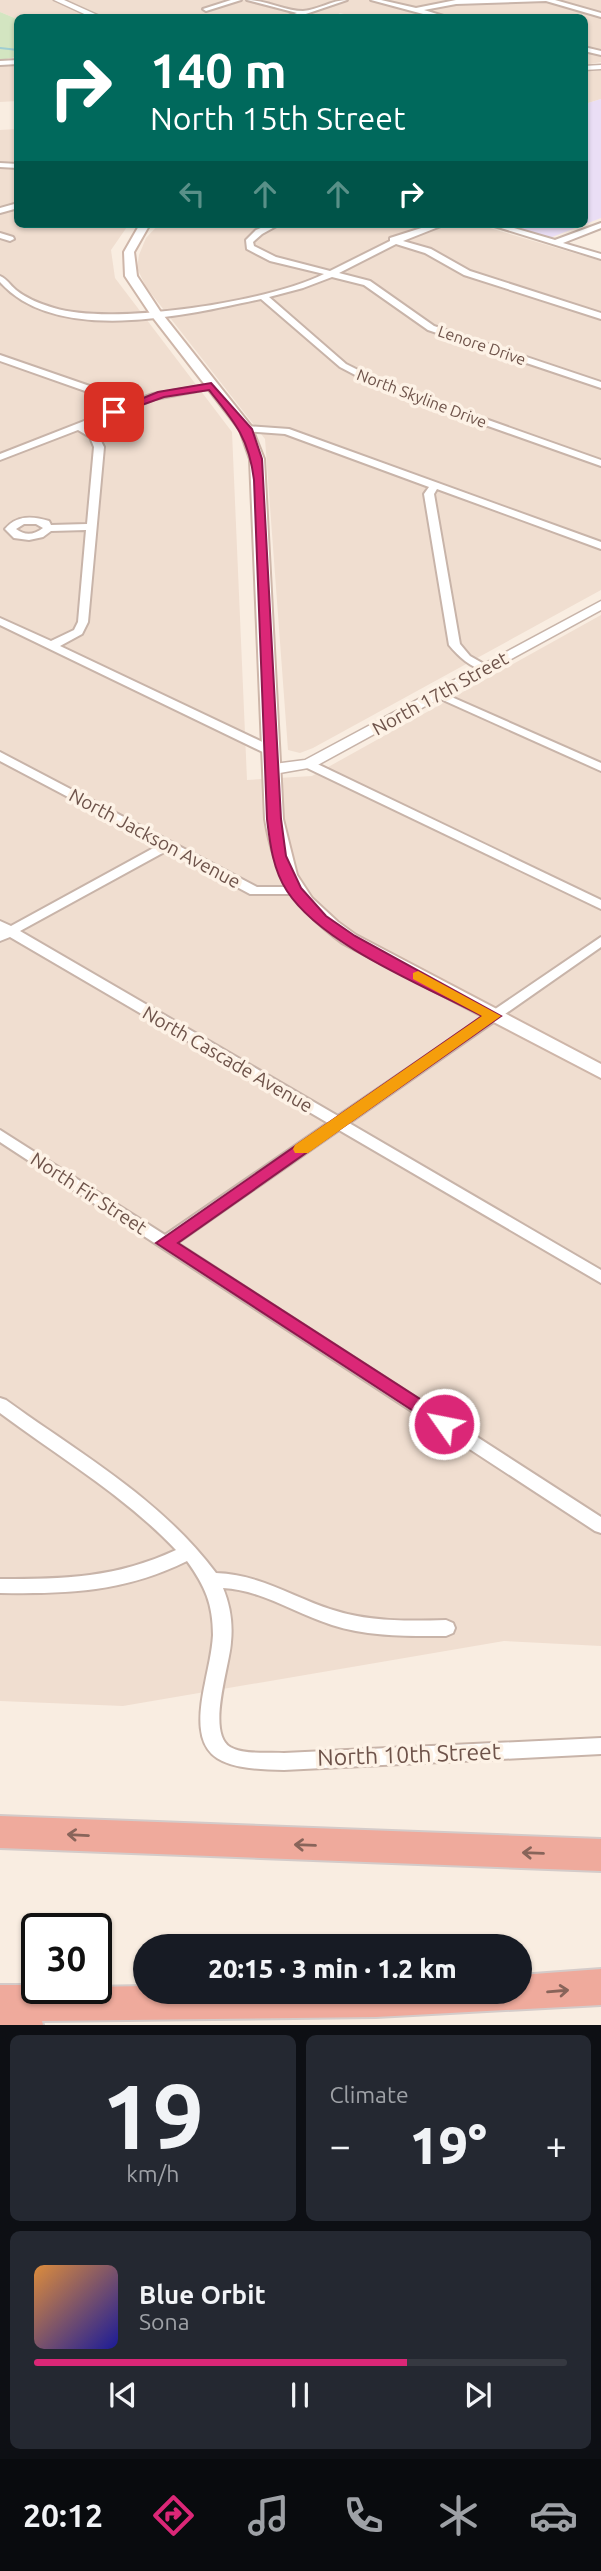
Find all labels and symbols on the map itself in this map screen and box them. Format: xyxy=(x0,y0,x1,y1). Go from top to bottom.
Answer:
street label: Lenore Drive xyxy=(436,322,528,368)
street label: North Skyline Drive xyxy=(355,365,489,431)
pin xyxy=(84,382,144,442)
street label: North 17th Street xyxy=(368,646,512,739)
street label: North Jackson Avenue xyxy=(66,784,244,892)
street label: North Cascade Avenue xyxy=(139,1001,317,1117)
street label: North Fir Street xyxy=(27,1147,152,1239)
position arrow xyxy=(407,1387,481,1461)
street label: North 10th Street xyxy=(317,1738,501,1770)
one-way arrow xyxy=(67,1829,90,1842)
one-way arrow xyxy=(294,1839,317,1852)
one-way arrow xyxy=(522,1846,545,1859)
speed limit sign: 30 xyxy=(21,1913,112,2004)
one-way arrow xyxy=(546,1984,569,1997)

